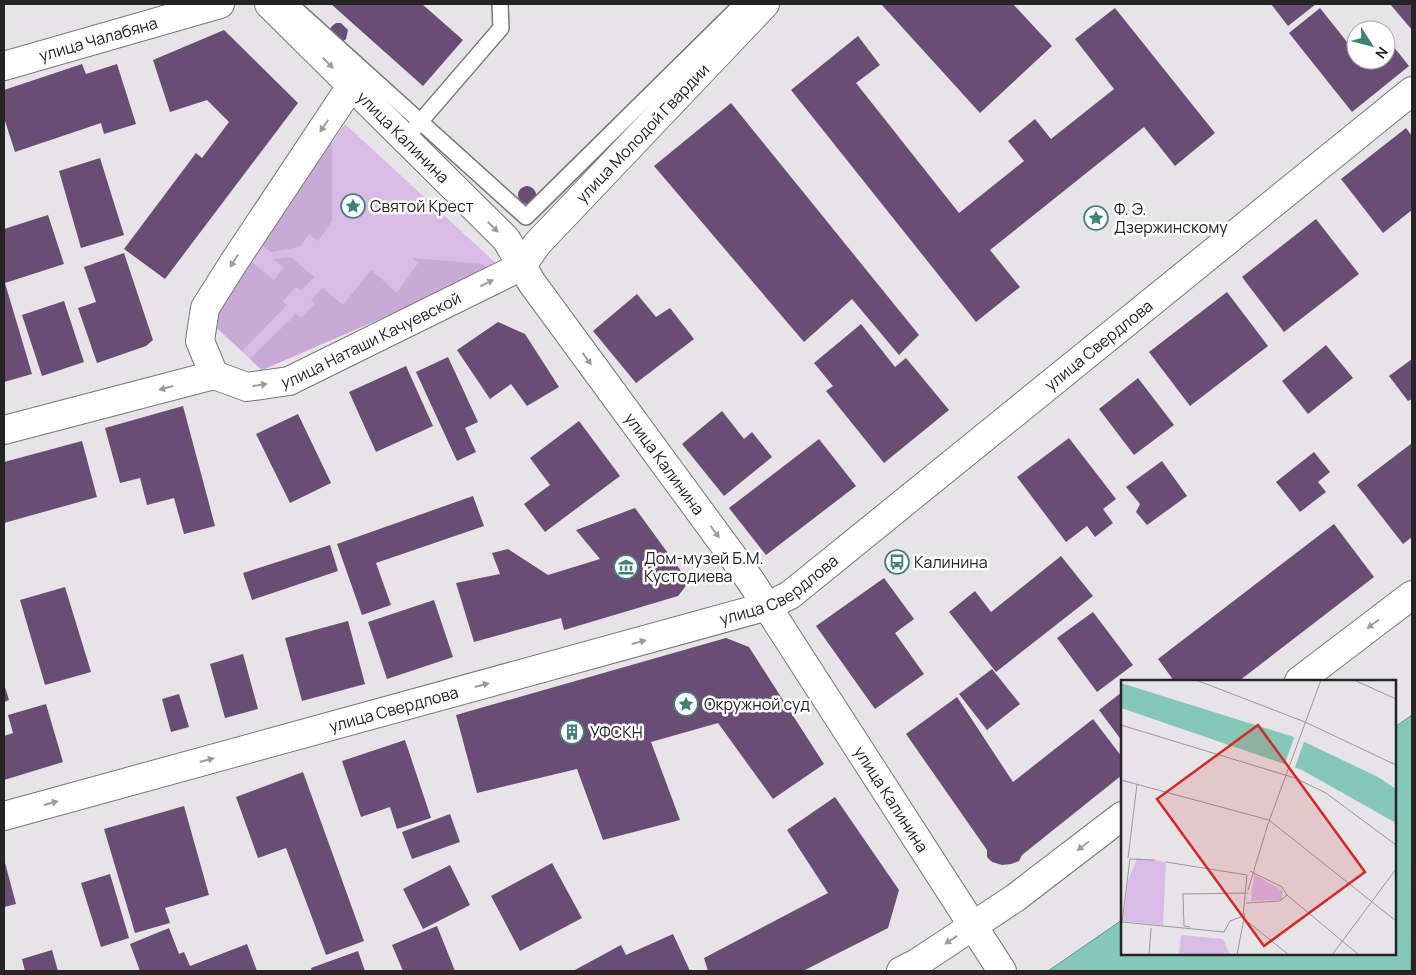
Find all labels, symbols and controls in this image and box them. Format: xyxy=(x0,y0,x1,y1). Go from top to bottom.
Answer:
street label: улица Чалабяна xyxy=(36,12,160,66)
north arrow xyxy=(1346,20,1396,70)
text: N xyxy=(1371,43,1393,63)
one-way arrow xyxy=(322,57,334,69)
street label: улица Молодой Гвардии xyxy=(571,59,714,208)
street label: улица Калинина xyxy=(352,86,454,188)
one-way arrow xyxy=(319,120,329,133)
place icon: Святой Крест xyxy=(340,193,366,219)
place label: Святой Крест xyxy=(370,195,474,217)
place label: Ф. Э. Дзержинскому xyxy=(1114,198,1228,238)
place icon: Ф. Э. Дзержинскому xyxy=(1083,205,1109,231)
one-way arrow xyxy=(487,221,499,233)
one-way arrow xyxy=(229,255,239,268)
one-way arrow xyxy=(480,279,494,287)
street label: улица Наташи Качуевской xyxy=(280,287,465,393)
street label: улица Свердлова xyxy=(1040,295,1157,395)
one-way arrow xyxy=(582,352,592,366)
one-way arrow xyxy=(252,381,268,389)
one-way arrow xyxy=(159,384,174,392)
street label: улица Калинина xyxy=(620,408,710,519)
one-way arrow xyxy=(709,525,720,538)
place label: Дом-музей Б.М. Кустодиева xyxy=(644,547,764,587)
bus stop icon: Калинина xyxy=(884,549,910,575)
street label: улица Свердлова xyxy=(717,550,842,630)
place label: Калинина xyxy=(914,551,988,573)
museum icon: Дом-музей Б.М. Кустодиева xyxy=(613,554,639,580)
one-way arrow xyxy=(1367,619,1380,630)
one-way arrow xyxy=(631,638,647,646)
inset map xyxy=(1121,680,1396,955)
street label: улица Свердлова xyxy=(326,681,461,737)
one-way arrow xyxy=(475,681,490,689)
place icon: Окружной суд xyxy=(673,691,699,717)
place label: Окружной суд xyxy=(704,693,810,715)
building icon: УФСКН xyxy=(559,719,585,745)
place label: УФСКН xyxy=(590,721,643,743)
street label: улица Калинина xyxy=(849,742,934,856)
one-way arrow xyxy=(200,756,215,764)
one-way arrow xyxy=(43,799,58,807)
one-way arrow xyxy=(1077,840,1090,851)
one-way arrow xyxy=(945,936,958,945)

